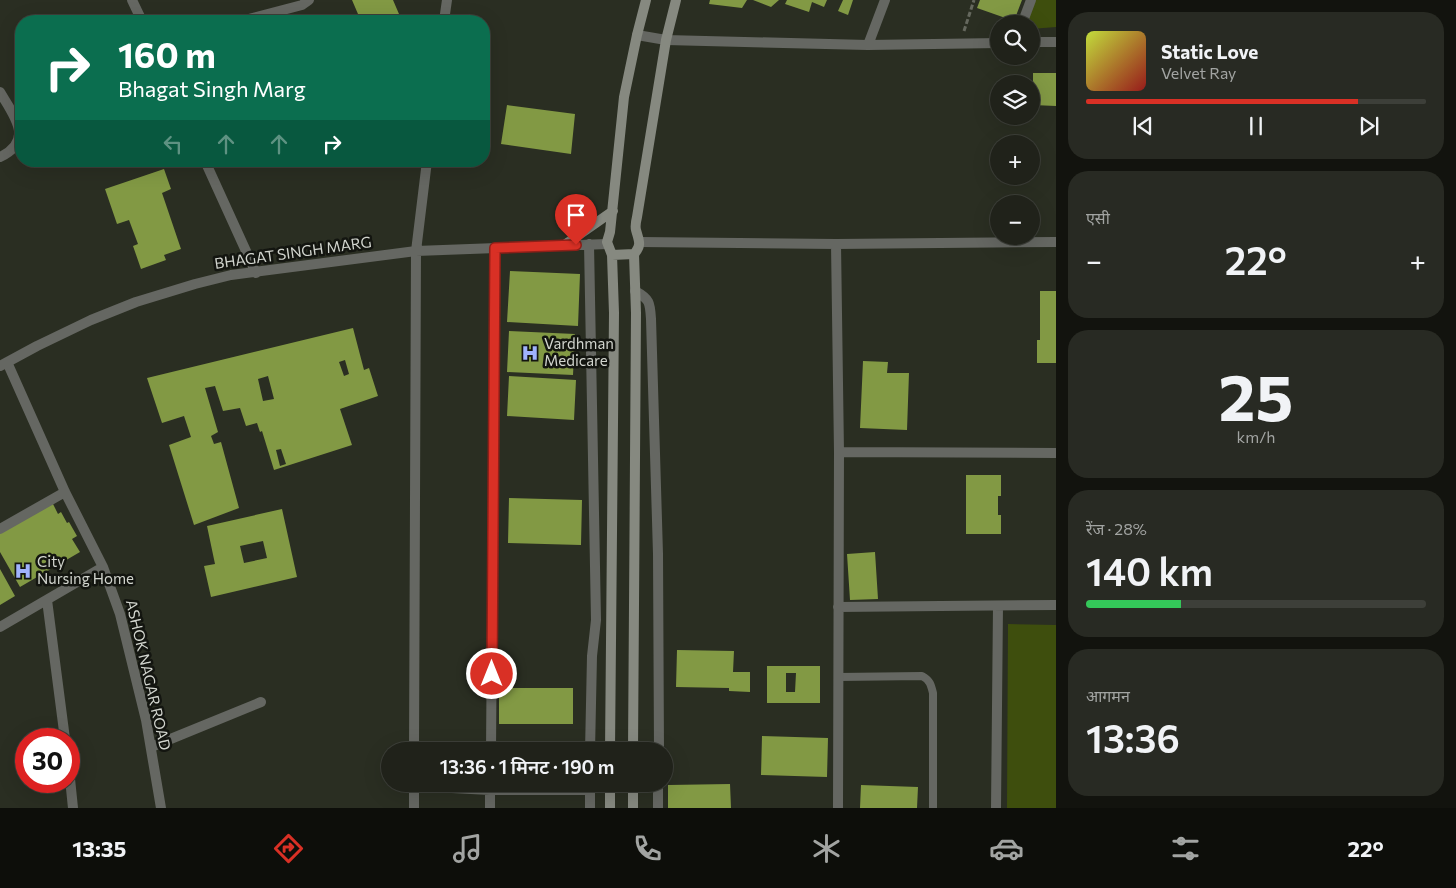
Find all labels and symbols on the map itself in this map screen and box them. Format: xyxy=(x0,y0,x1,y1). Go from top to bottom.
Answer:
pin xyxy=(555,194,597,245)
street label: BHAGAT SINGH MARG xyxy=(213,232,372,272)
place label: Vardhman Medicare xyxy=(544,334,614,369)
hospital icon: Vardhman Medicare xyxy=(520,343,540,363)
place label: City Nursing Home xyxy=(37,552,134,587)
hospital icon: City Nursing Home xyxy=(13,561,33,581)
street label: ASHOK NAGAR ROAD xyxy=(123,598,175,752)
position arrow xyxy=(465,647,517,699)
speed limit sign: 30 xyxy=(15,728,80,793)

